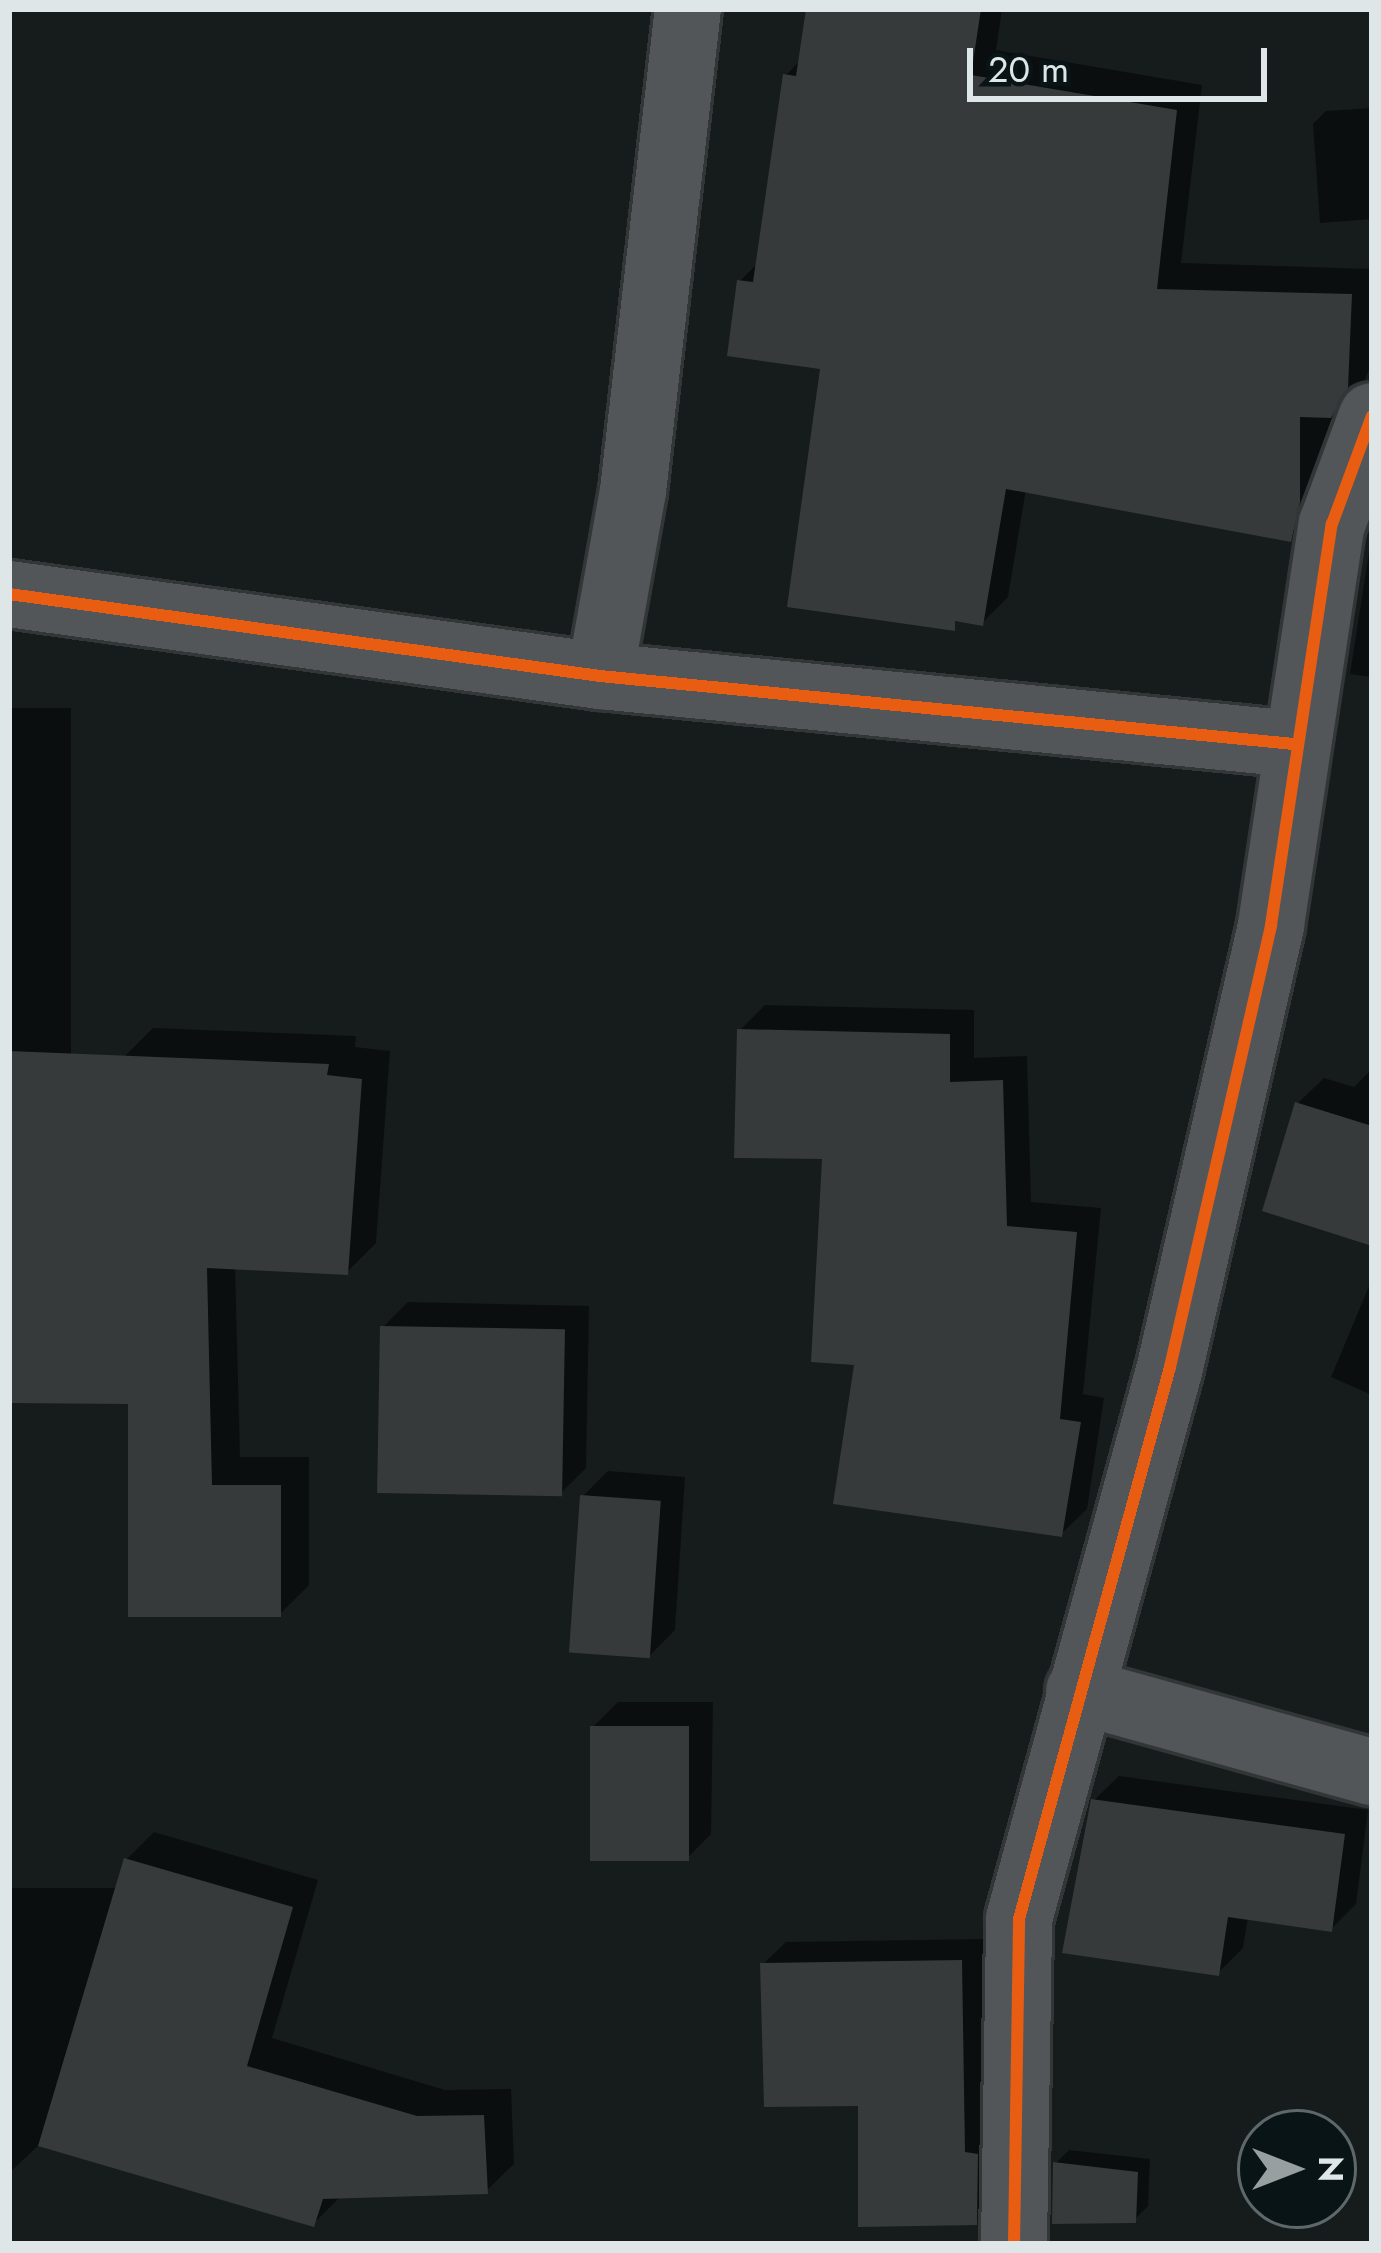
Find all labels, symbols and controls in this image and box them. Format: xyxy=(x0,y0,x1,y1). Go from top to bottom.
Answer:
scale bar xyxy=(973,24,1273,98)
text: 20 m xyxy=(988,43,1069,95)
north arrow xyxy=(1237,2109,1357,2229)
text: N xyxy=(1307,2156,1354,2182)

